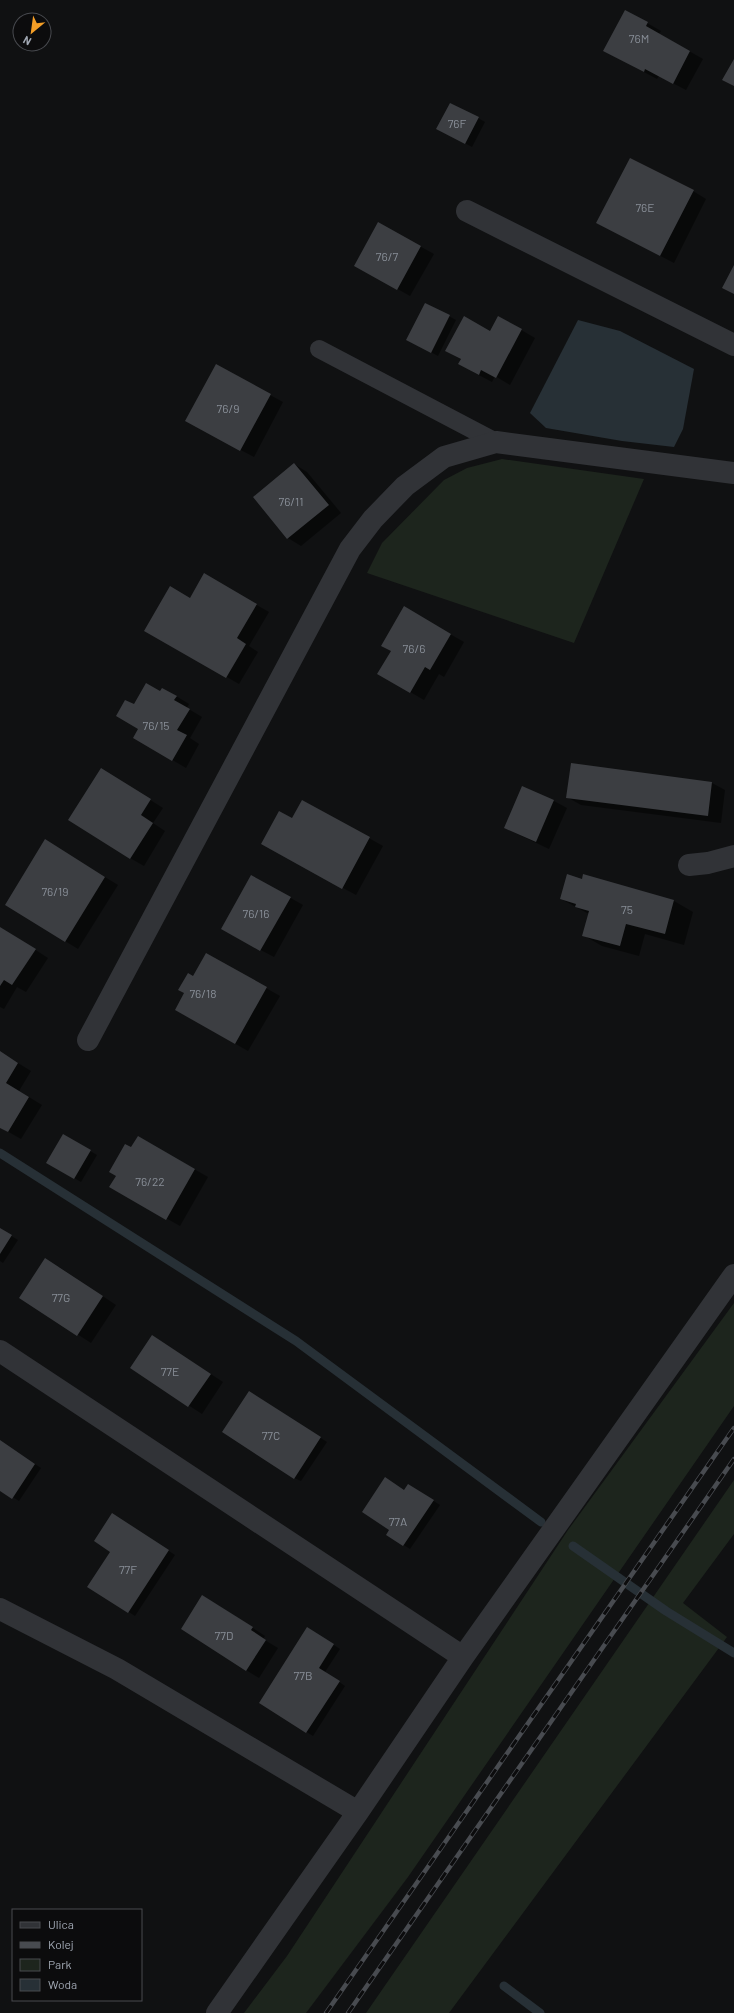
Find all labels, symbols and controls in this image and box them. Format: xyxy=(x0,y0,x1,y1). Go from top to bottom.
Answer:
north arrow xyxy=(12,12,52,52)
house number: 76M xyxy=(629,31,649,45)
text: N xyxy=(21,34,33,49)
house number: 76F xyxy=(448,116,467,130)
house number: 76E xyxy=(635,200,655,214)
house number: 76/7 xyxy=(376,249,398,263)
house number: 76/9 xyxy=(217,401,239,415)
house number: 76/11 xyxy=(278,494,304,508)
house number: 76/6 xyxy=(403,641,425,655)
house number: 76/15 xyxy=(142,718,170,732)
house number: 76/19 xyxy=(41,884,69,898)
house number: 75 xyxy=(621,902,633,916)
house number: 76/16 xyxy=(242,906,270,920)
house number: 76/18 xyxy=(189,986,217,1000)
house number: 76/22 xyxy=(135,1174,165,1188)
house number: 77G xyxy=(52,1290,70,1304)
house number: 77E xyxy=(161,1364,179,1378)
house number: 77C xyxy=(262,1428,280,1442)
house number: 77A xyxy=(389,1514,407,1528)
house number: 77F xyxy=(119,1562,137,1576)
house number: 77D xyxy=(215,1628,233,1642)
house number: 77B xyxy=(294,1668,312,1682)
legend xyxy=(12,1909,142,2001)
text: Ulica xyxy=(48,1917,74,1931)
text: Kolej xyxy=(48,1937,74,1951)
text: Park xyxy=(48,1957,72,1971)
text: Woda xyxy=(48,1977,77,1991)

